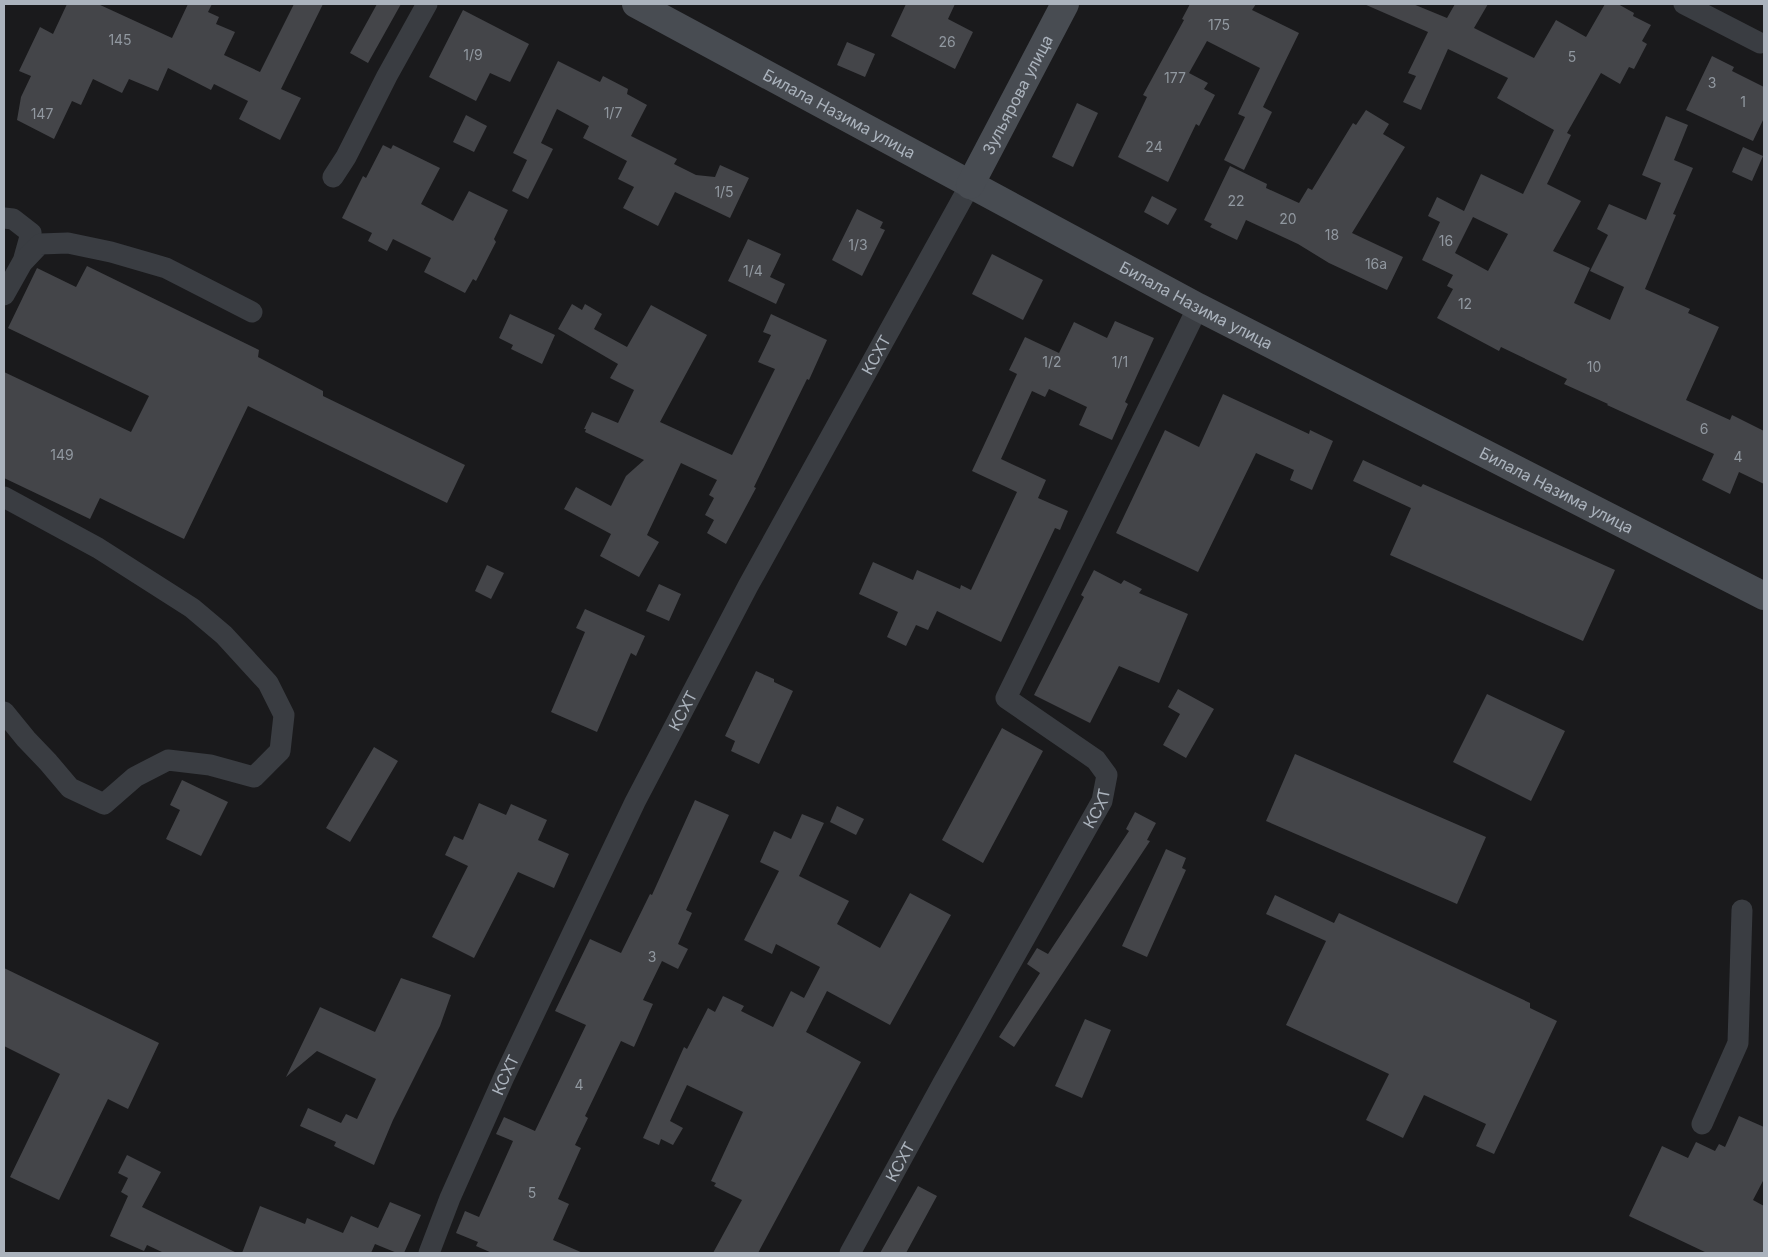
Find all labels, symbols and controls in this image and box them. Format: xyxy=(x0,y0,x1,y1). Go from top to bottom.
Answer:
house number: 175 xyxy=(1208,16,1230,33)
house number: 145 xyxy=(108,31,132,48)
street label: Зульярова улица xyxy=(978,31,1057,158)
house number: 26 xyxy=(938,33,956,50)
house number: 1/9 xyxy=(463,46,483,63)
house number: 5 xyxy=(1568,48,1576,65)
street label: Билала Назима улица xyxy=(760,64,919,163)
house number: 177 xyxy=(1164,69,1186,86)
house number: 3 xyxy=(1708,74,1716,91)
house number: 1 xyxy=(1740,93,1746,110)
house number: 1/7 xyxy=(604,104,622,121)
house number: 147 xyxy=(31,105,53,122)
house number: 24 xyxy=(1145,138,1163,155)
house number: 1/5 xyxy=(714,183,734,200)
house number: 22 xyxy=(1227,192,1245,209)
house number: 20 xyxy=(1279,210,1297,227)
house number: 18 xyxy=(1325,226,1339,243)
house number: 16 xyxy=(1439,232,1453,249)
house number: 1/3 xyxy=(848,236,868,253)
house number: 16а xyxy=(1365,255,1387,272)
street label: Билала Назима улица xyxy=(1116,257,1276,353)
house number: 1/4 xyxy=(743,262,763,279)
house number: 12 xyxy=(1458,295,1472,312)
street label: КСХТ xyxy=(857,331,895,378)
house number: 1/2 xyxy=(1042,353,1062,370)
house number: 1/1 xyxy=(1112,353,1128,370)
house number: 10 xyxy=(1587,358,1601,375)
house number: 6 xyxy=(1700,420,1708,437)
street label: Билала Назима улица xyxy=(1476,442,1637,538)
house number: 149 xyxy=(50,446,74,463)
house number: 4 xyxy=(1733,448,1743,465)
street label: КСХТ xyxy=(664,687,701,734)
street label: КСХТ xyxy=(1079,787,1114,832)
house number: 3 xyxy=(648,948,656,965)
street label: КСХТ xyxy=(487,1051,523,1098)
house number: 4 xyxy=(574,1076,584,1093)
street label: КСХТ xyxy=(881,1138,919,1185)
house number: 5 xyxy=(528,1184,536,1201)

